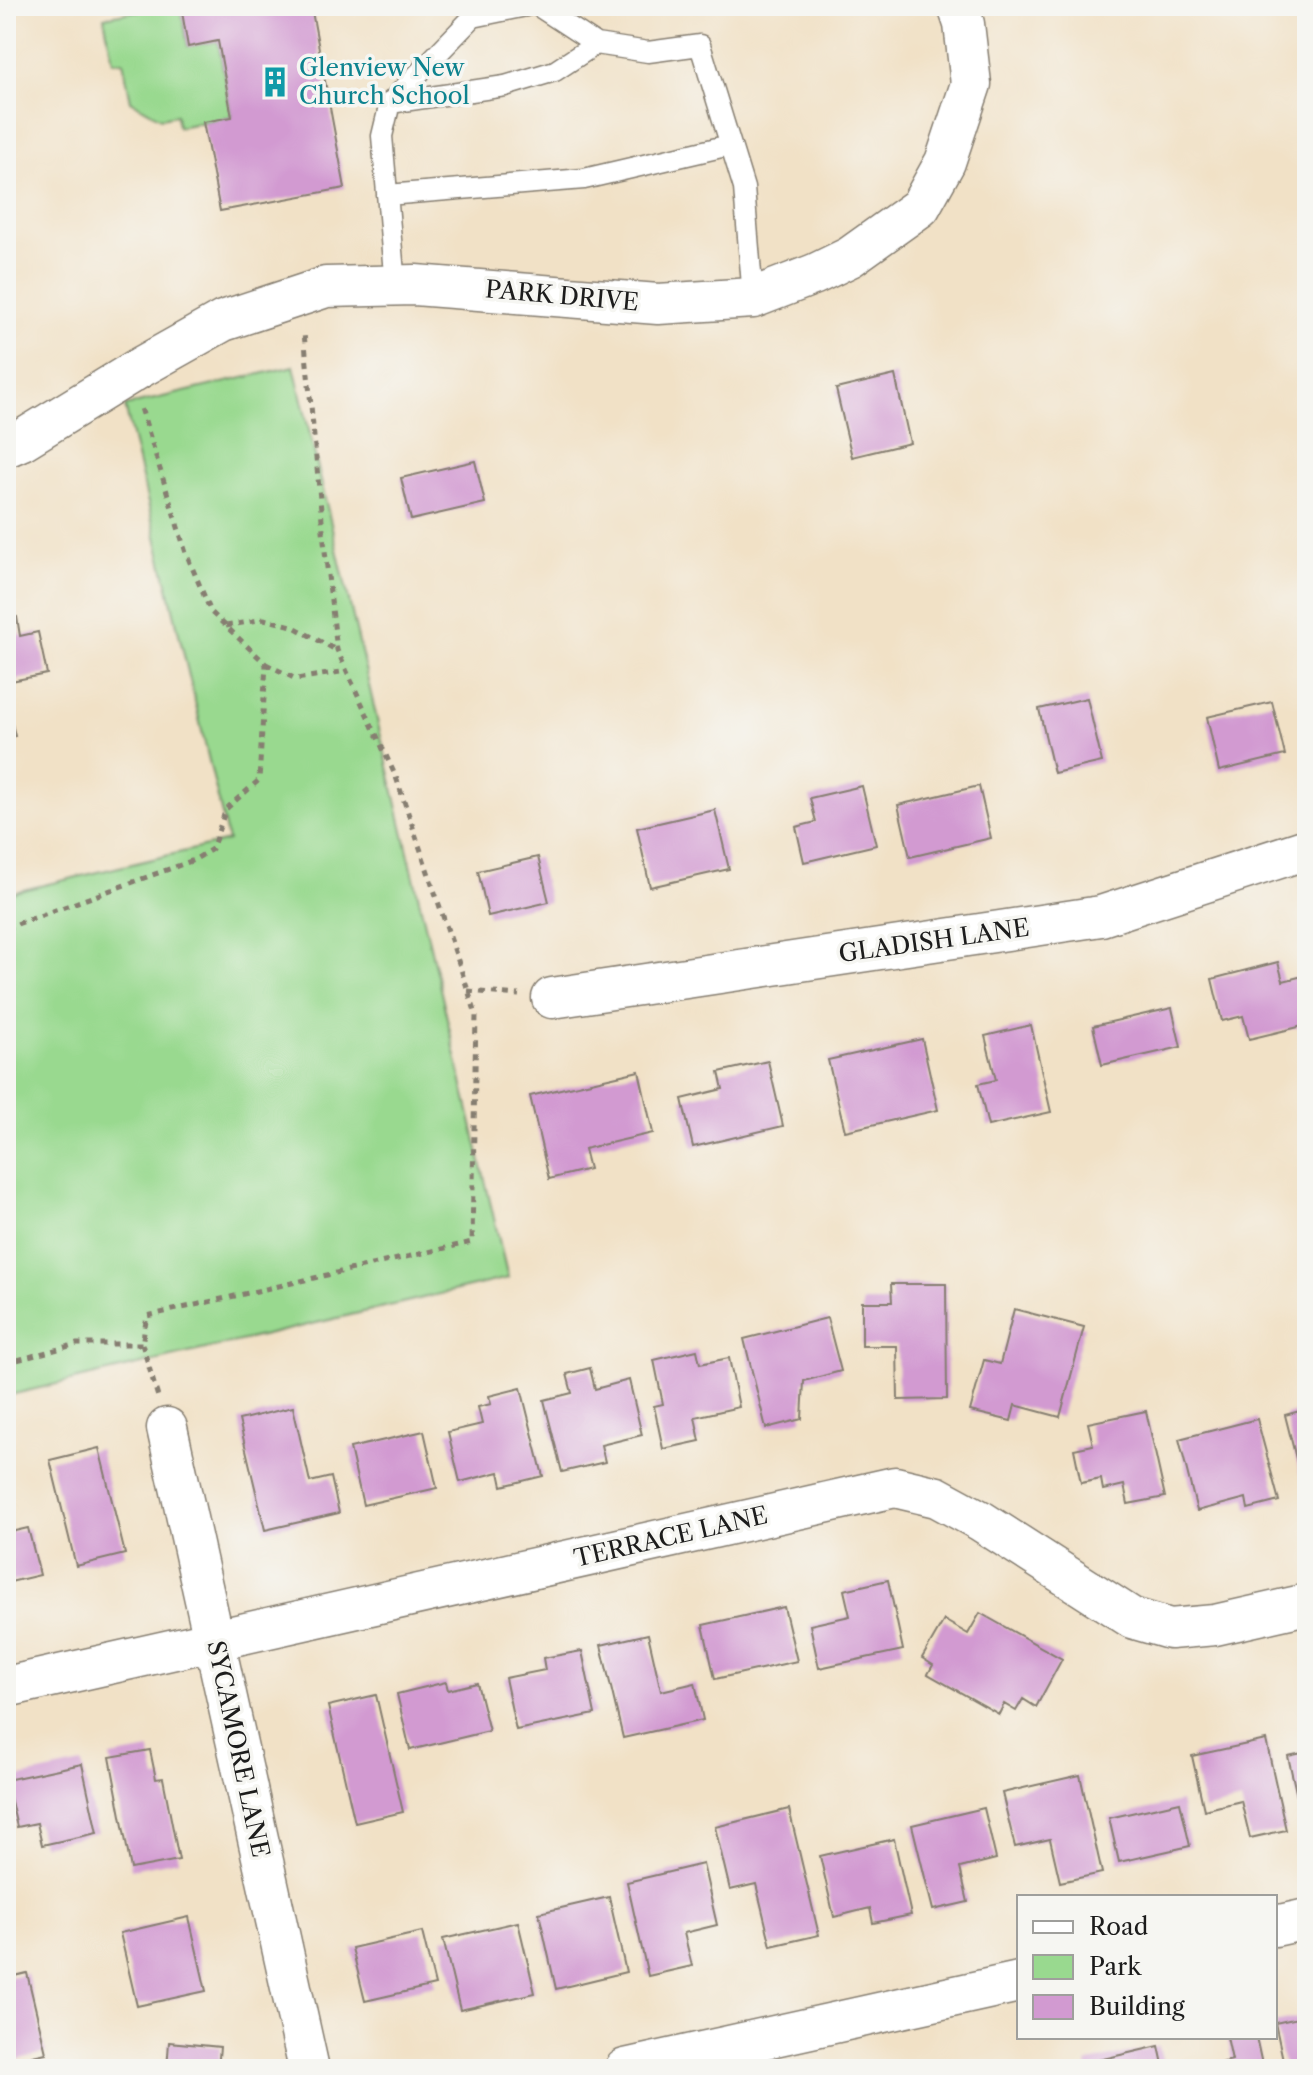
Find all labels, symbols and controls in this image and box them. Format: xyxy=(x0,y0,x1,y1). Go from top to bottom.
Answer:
place label: Glenview New Church School xyxy=(299,53,470,110)
building icon: Glenview New Church School xyxy=(258,65,292,99)
street label: PARK DRIVE xyxy=(484,274,640,317)
street label: GLADISH LANE xyxy=(837,913,1031,968)
street label: TERRACE LANE xyxy=(571,1500,771,1573)
street label: SYCAMORE LANE xyxy=(201,1638,276,1860)
legend xyxy=(1017,1895,1277,2039)
text: Road xyxy=(1089,1912,1149,1941)
text: Park xyxy=(1089,1952,1142,1981)
text: Building xyxy=(1089,1992,1185,2021)

